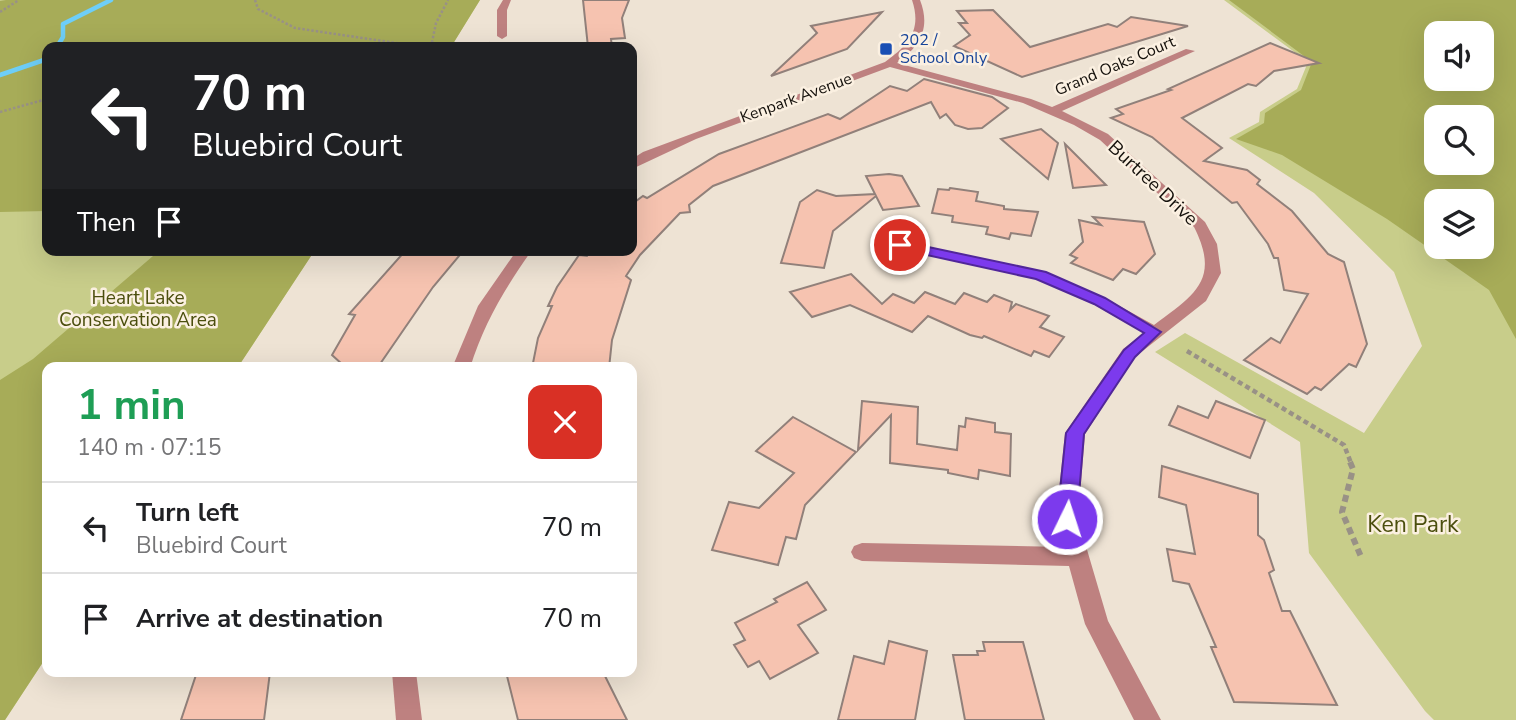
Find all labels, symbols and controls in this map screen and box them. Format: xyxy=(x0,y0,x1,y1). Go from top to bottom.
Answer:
map controls xyxy=(1424,21,1494,259)
button: sound xyxy=(1424,21,1494,91)
place label: 202 / School Only xyxy=(900,29,988,69)
street label: Grand Oaks Court xyxy=(1052,31,1179,101)
marker: 202 / School Only xyxy=(878,41,894,57)
text: 70 m xyxy=(192,60,307,127)
street label: Kenpark Avenue xyxy=(737,68,855,128)
icon: left xyxy=(77,70,168,161)
button: search xyxy=(1424,105,1494,175)
text: Bluebird Court xyxy=(192,124,402,167)
street label: Burtree Drive xyxy=(1102,135,1204,231)
button: layers xyxy=(1424,189,1494,259)
icon: arrive xyxy=(150,203,188,241)
text: Then xyxy=(77,205,136,240)
pin xyxy=(870,215,930,275)
icon: arrive xyxy=(881,226,919,264)
park label: Heart Lake Conservation Area xyxy=(59,285,217,333)
text: 1 min xyxy=(77,377,186,434)
button: close xyxy=(528,385,602,459)
text: 140 m · 07:15 xyxy=(77,432,222,463)
position arrow xyxy=(1030,482,1104,556)
text: Turn left xyxy=(136,495,239,530)
icon: left xyxy=(77,509,115,547)
park label: Ken Park xyxy=(1367,509,1459,540)
text: 70 m xyxy=(542,510,602,545)
text: Bluebird Court xyxy=(136,530,287,561)
icon: arrive xyxy=(77,600,115,638)
text: Arrive at destination xyxy=(136,601,383,636)
text: 70 m xyxy=(542,601,602,636)

